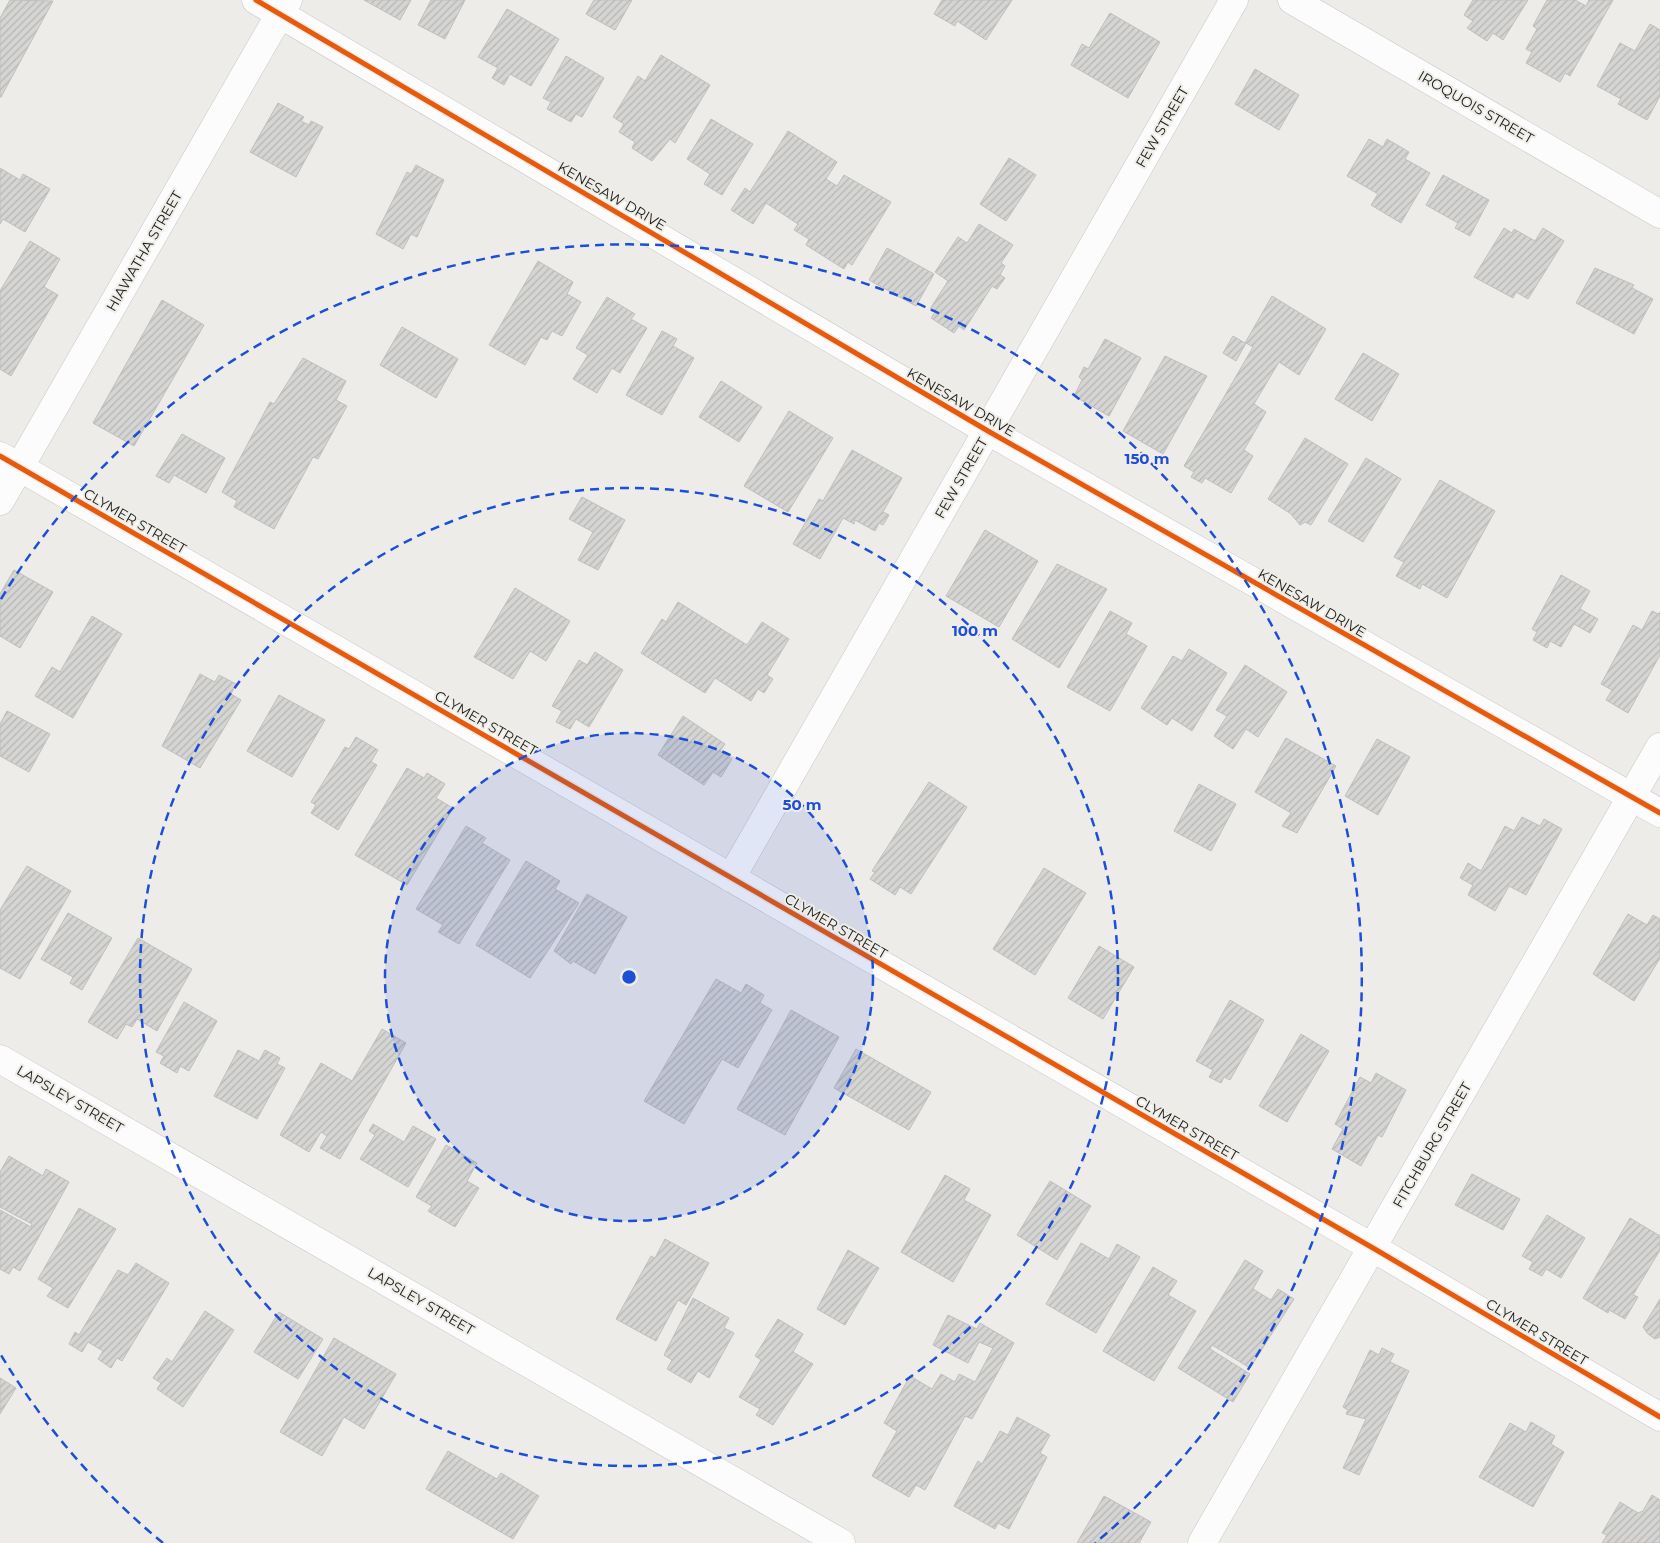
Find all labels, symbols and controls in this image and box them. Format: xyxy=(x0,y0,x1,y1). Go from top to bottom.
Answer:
street label: IROQUOIS STREET xyxy=(1415,67,1537,147)
street label: FEW STREET xyxy=(1132,83,1192,171)
street label: KENESAW DRIVE xyxy=(555,158,669,234)
street label: HIAWATHA STREET xyxy=(102,187,186,315)
street label: KENESAW DRIVE xyxy=(904,364,1018,440)
street label: FEW STREET xyxy=(931,434,991,522)
text: 150 m xyxy=(1125,449,1169,468)
street label: CLYMER STREET xyxy=(80,484,190,558)
street label: KENESAW DRIVE xyxy=(1255,565,1369,641)
text: 100 m xyxy=(952,621,998,640)
street label: CLYMER STREET xyxy=(431,686,541,760)
text: 50 m xyxy=(782,795,822,814)
street label: CLYMER STREET xyxy=(781,889,891,963)
centre of rings xyxy=(620,968,638,986)
street label: LAPSLEY STREET xyxy=(13,1061,127,1137)
street label: FITCHBURG STREET xyxy=(1389,1079,1475,1211)
street label: CLYMER STREET xyxy=(1132,1091,1242,1165)
street label: LAPSLEY STREET xyxy=(364,1263,478,1339)
street label: CLYMER STREET xyxy=(1483,1294,1591,1370)

